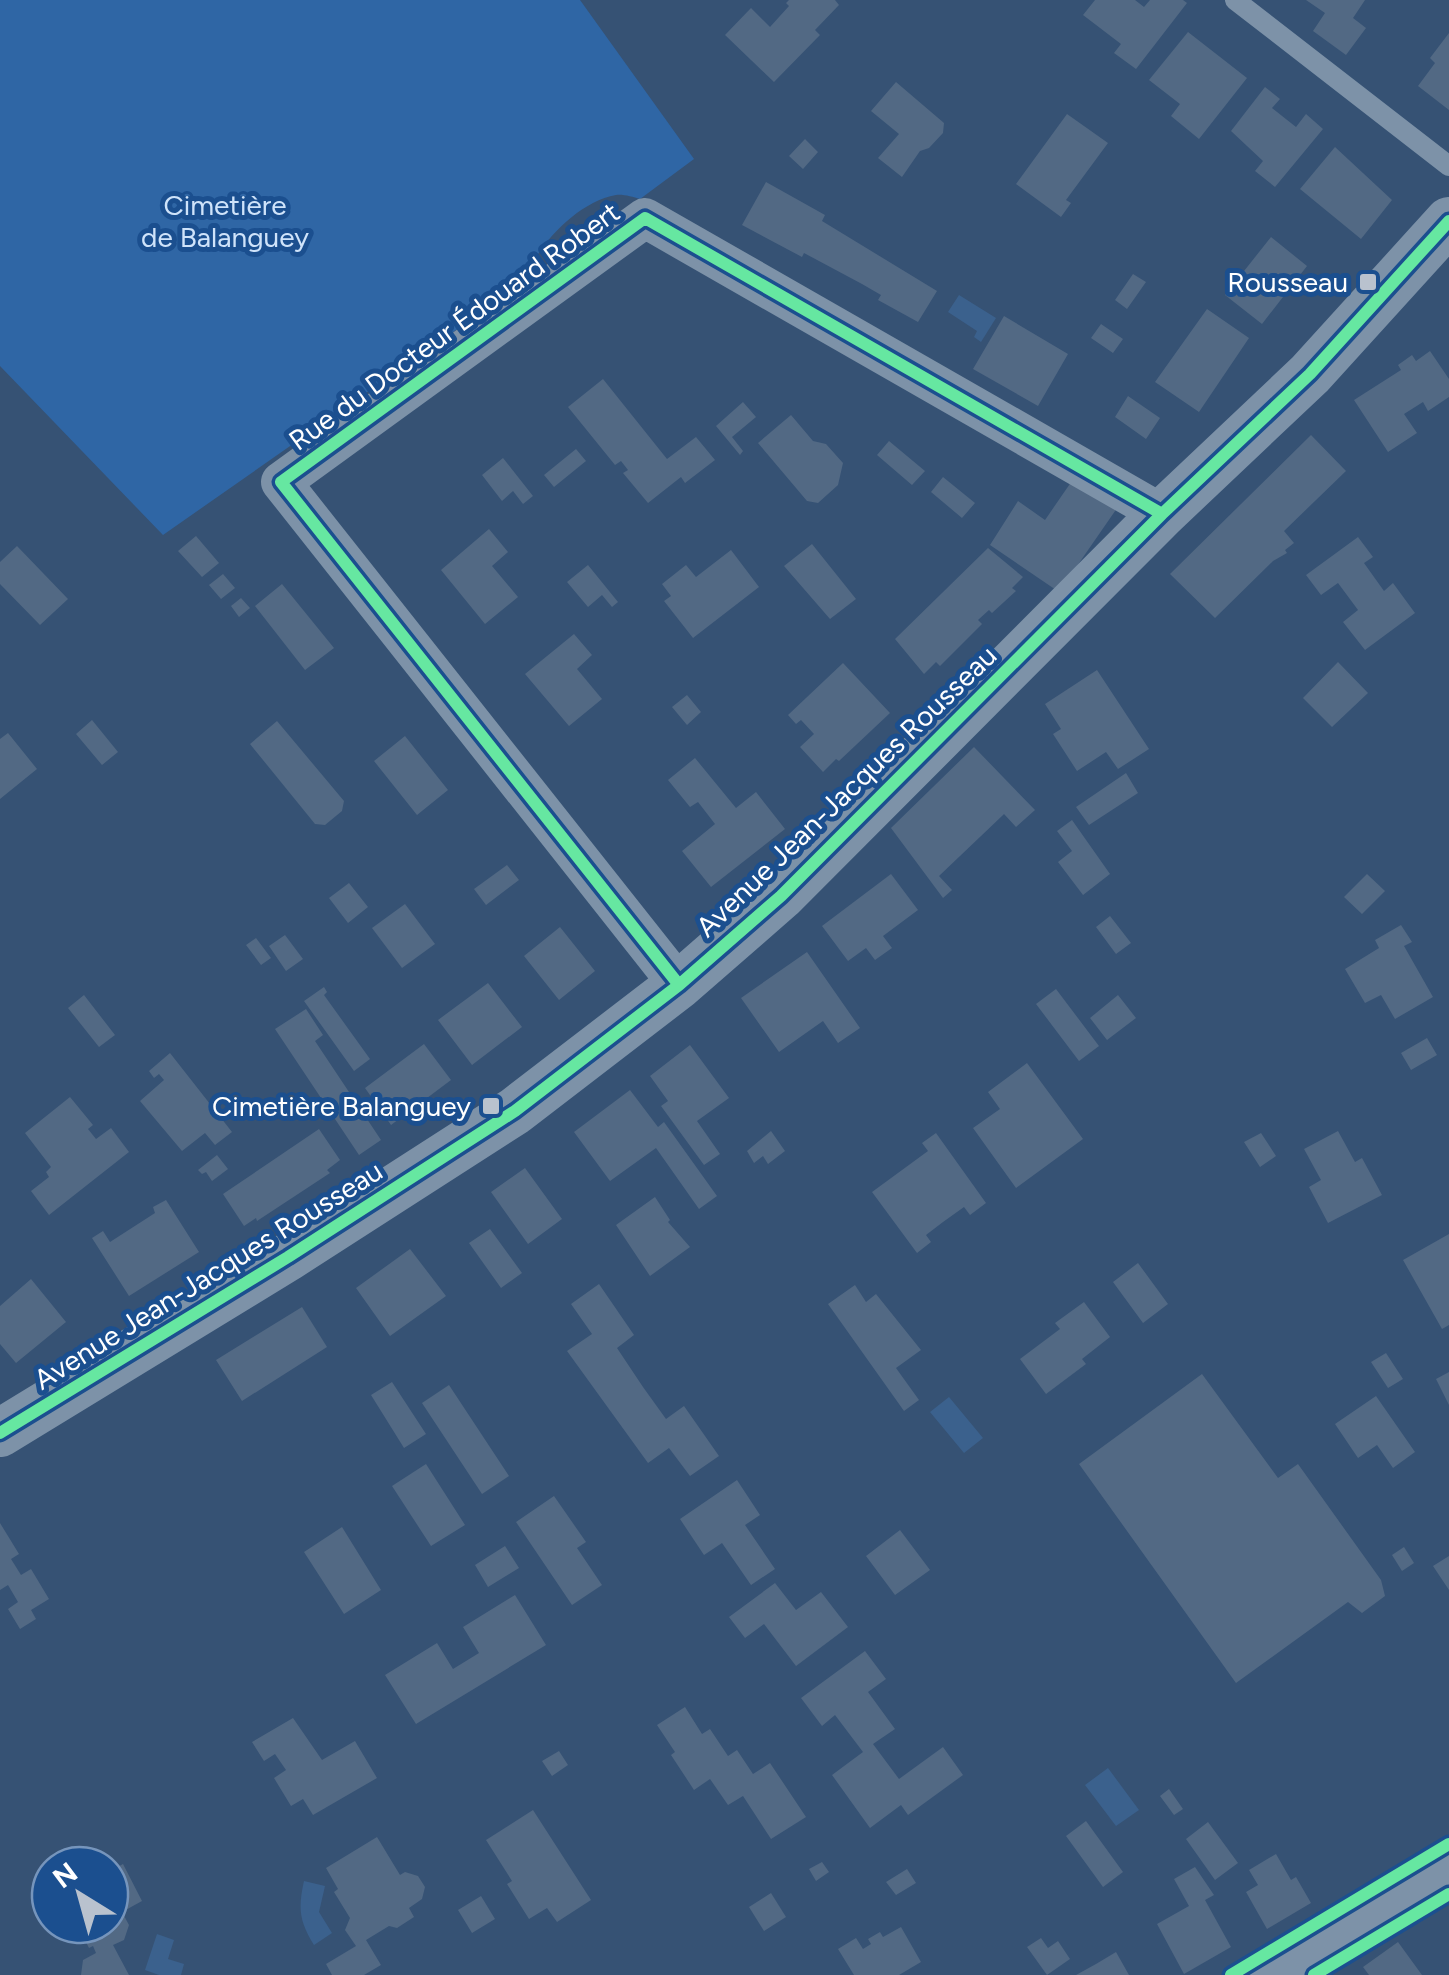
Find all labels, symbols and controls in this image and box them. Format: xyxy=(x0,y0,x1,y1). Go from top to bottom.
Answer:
park label: Cimetière de Balanguey xyxy=(141,188,309,254)
street label: Rue du Docteur Édouard Robert xyxy=(282,195,626,457)
place label: Rousseau xyxy=(1227,265,1348,299)
marker: Rousseau xyxy=(1357,271,1379,293)
street label: Avenue Jean-Jacques Rousseau xyxy=(689,638,1003,944)
place label: Cimetière Balanguey xyxy=(212,1089,471,1123)
marker: Cimetière Balanguey xyxy=(480,1095,502,1117)
street label: Avenue Jean-Jacques Rousseau xyxy=(27,1153,389,1397)
north arrow xyxy=(30,1845,130,1945)
text: N xyxy=(46,1855,84,1895)

